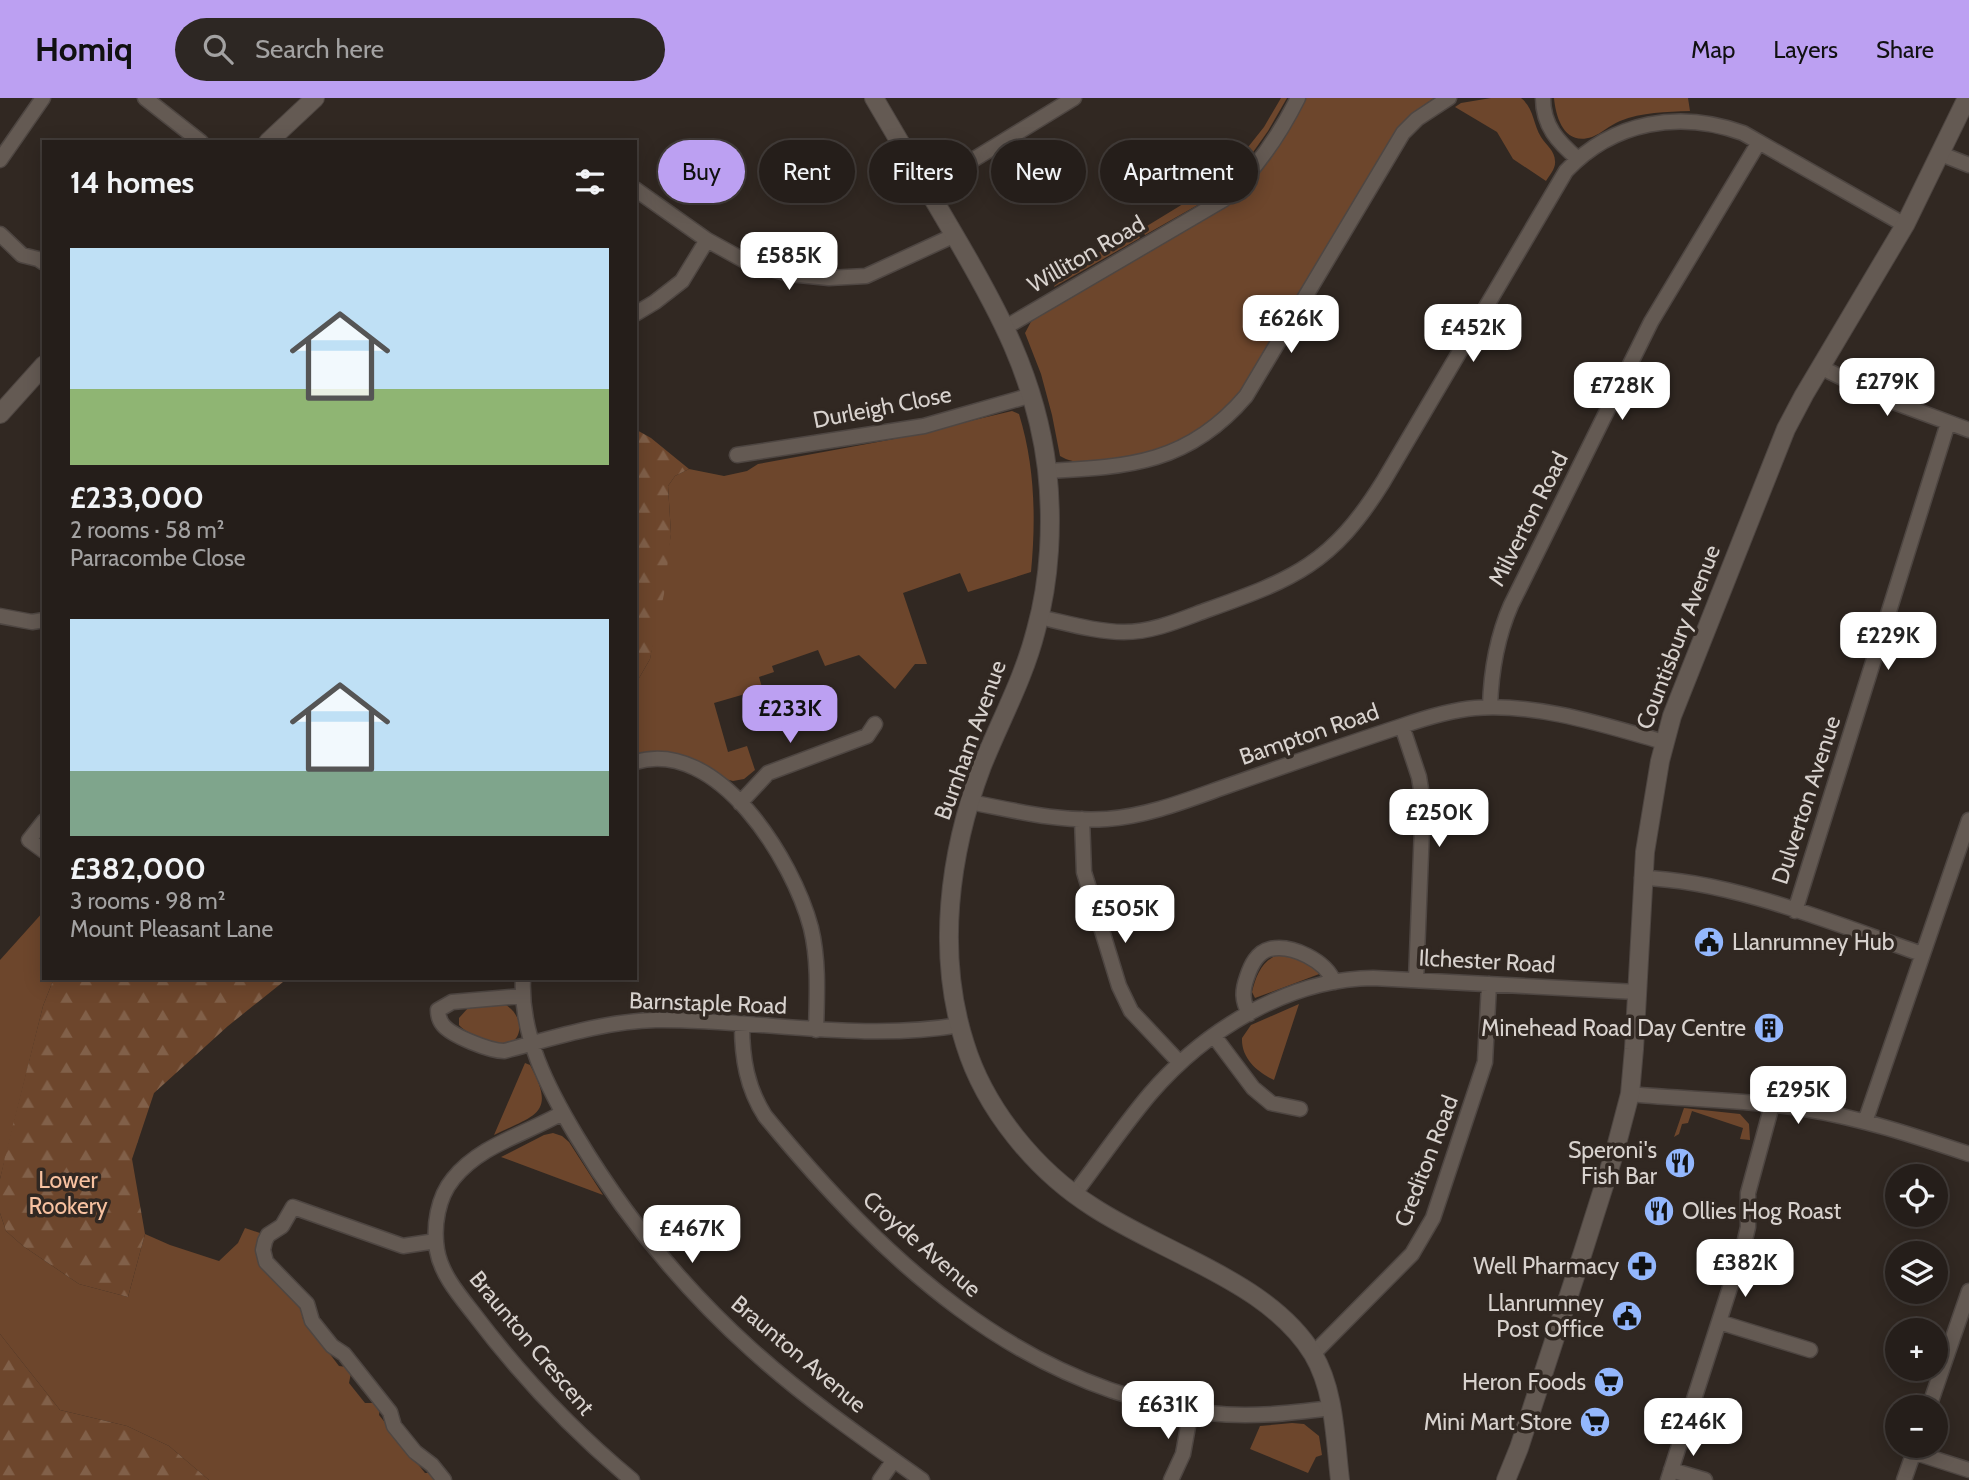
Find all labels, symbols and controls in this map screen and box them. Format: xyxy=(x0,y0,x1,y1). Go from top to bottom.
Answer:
search box xyxy=(175,18,665,81)
text: Homiq xyxy=(35,29,133,69)
icon: search xyxy=(199,30,237,68)
text: Search here xyxy=(255,33,384,65)
text: Map xyxy=(1691,35,1735,64)
text: Layers xyxy=(1773,35,1838,64)
text: Share xyxy=(1876,35,1934,64)
chip: Buy xyxy=(658,140,745,203)
chip: Rent xyxy=(759,140,855,203)
chip: Filters xyxy=(869,140,977,203)
chip: New xyxy=(991,140,1086,203)
chip: Apartment xyxy=(1100,140,1258,203)
icon: filters xyxy=(571,163,609,201)
text: 14 homes xyxy=(70,164,194,201)
street label: Williton Road xyxy=(1022,209,1150,299)
pin: £585K xyxy=(740,232,838,292)
text: £585K xyxy=(757,241,821,269)
icon: home xyxy=(277,293,403,419)
pin: £626K xyxy=(1242,296,1340,355)
text: £626K xyxy=(1259,304,1323,332)
pin: £452K xyxy=(1424,304,1522,364)
text: £452K xyxy=(1440,313,1506,341)
pin: £279K xyxy=(1838,358,1936,418)
pin: £728K xyxy=(1573,362,1671,422)
text: £279K xyxy=(1855,367,1919,395)
text: £728K xyxy=(1590,371,1654,399)
street label: Durleigh Close xyxy=(810,380,954,434)
street label: Milverton Road xyxy=(1482,447,1574,591)
text: £233,000 xyxy=(70,479,204,516)
text: 2 rooms · 58 m² xyxy=(70,516,224,544)
street label: Countisbury Avenue xyxy=(1630,541,1726,733)
text: Parracombe Close xyxy=(70,544,246,572)
pin: £229K xyxy=(1839,612,1937,672)
text: £229K xyxy=(1856,621,1920,649)
street label: Burnham Avenue xyxy=(928,656,1012,824)
icon: home xyxy=(277,664,403,790)
pin: £233K xyxy=(741,686,839,745)
text: £233K xyxy=(758,694,822,722)
street label: Bampton Road xyxy=(1236,697,1382,771)
street label: Dulverton Avenue xyxy=(1766,712,1846,888)
pin: £250K xyxy=(1390,790,1488,849)
text: £250K xyxy=(1405,798,1473,826)
text: £382,000 xyxy=(70,850,206,887)
pin: £505K xyxy=(1076,886,1174,945)
text: 3 rooms · 98 m² xyxy=(70,887,225,915)
text: £505K xyxy=(1091,894,1159,922)
text: Mount Pleasant Lane xyxy=(70,915,273,943)
public building icon: Llanrumney Hub xyxy=(1692,925,1726,959)
place label: Llanrumney Hub xyxy=(1732,928,1895,956)
street label: Ilchester Road xyxy=(1418,943,1556,979)
street label: Barnstaple Road xyxy=(628,986,788,1020)
building icon: Minehead Road Day Centre xyxy=(1752,1011,1786,1045)
place label: Minehead Road Day Centre xyxy=(1481,1014,1746,1042)
pin: £295K xyxy=(1749,1066,1847,1126)
text: £295K xyxy=(1766,1075,1830,1103)
street label: Crediton Road xyxy=(1388,1091,1464,1231)
place label: Speroni's Fish Bar xyxy=(1568,1136,1658,1190)
restaurant icon: Speroni's Fish Bar xyxy=(1663,1146,1697,1180)
map controls xyxy=(1885,1164,1948,1458)
button: locate xyxy=(1885,1164,1948,1227)
park label: Lower Rookery xyxy=(28,1166,108,1220)
street label: Croyde Avenue xyxy=(857,1185,987,1303)
restaurant icon: Ollies Hog Roast xyxy=(1642,1194,1676,1228)
place label: Ollies Hog Roast xyxy=(1682,1197,1842,1225)
pin: £467K xyxy=(643,1206,741,1265)
text: £467K xyxy=(659,1214,725,1242)
pin: £382K xyxy=(1696,1240,1794,1299)
button: layers xyxy=(1885,1241,1948,1304)
text: £382K xyxy=(1713,1248,1777,1276)
pharmacy icon: Well Pharmacy xyxy=(1625,1249,1659,1283)
place label: Well Pharmacy xyxy=(1473,1252,1619,1280)
street label: Braunton Crescent xyxy=(464,1265,601,1421)
street label: Braunton Avenue xyxy=(726,1289,872,1419)
place label: Llanrumney Post Office xyxy=(1488,1289,1604,1343)
public building icon: Llanrumney Post Office xyxy=(1610,1299,1644,1333)
button: + xyxy=(1885,1318,1948,1381)
supermarket icon: Heron Foods xyxy=(1592,1365,1626,1399)
place label: Heron Foods xyxy=(1462,1368,1586,1396)
pin: £631K xyxy=(1119,1382,1217,1441)
text: £631K xyxy=(1138,1390,1198,1418)
button: − xyxy=(1885,1395,1948,1458)
pin: £246K xyxy=(1644,1398,1742,1458)
supermarket icon: Mini Mart Store xyxy=(1578,1405,1612,1439)
text: £246K xyxy=(1660,1407,1726,1435)
place label: Mini Mart Store xyxy=(1424,1408,1572,1436)

